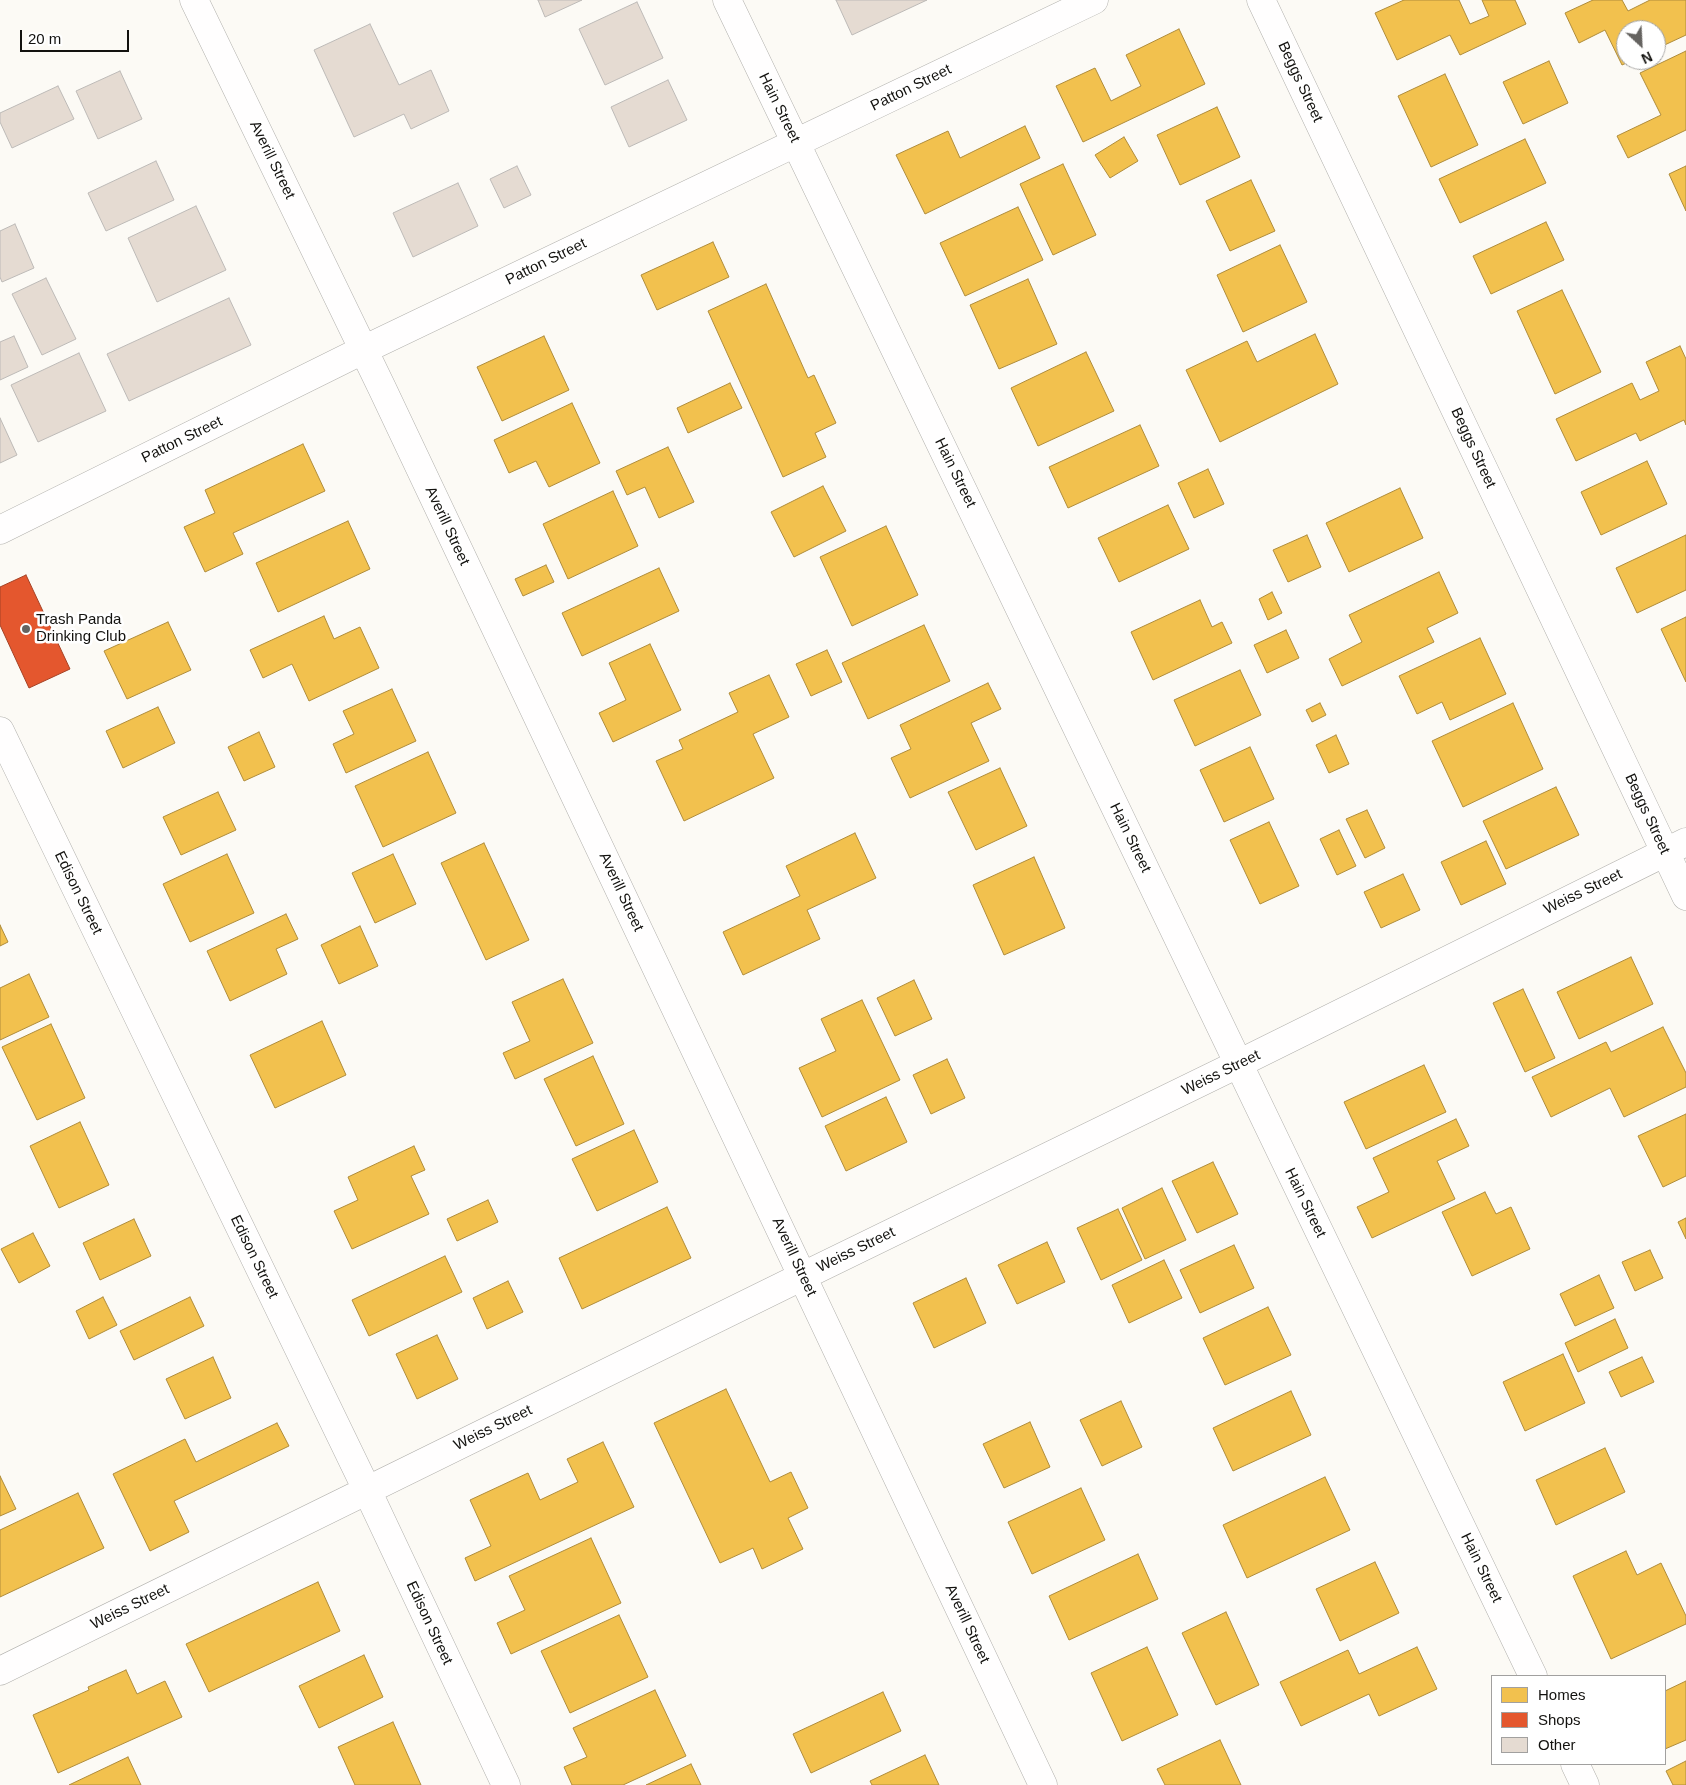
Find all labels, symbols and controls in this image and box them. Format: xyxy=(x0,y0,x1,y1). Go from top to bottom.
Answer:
scale bar xyxy=(22,20,131,52)
north arrow xyxy=(1616,20,1666,70)
text: 20 m xyxy=(28,30,61,47)
street label: Beggs Street xyxy=(1274,39,1326,125)
text: N xyxy=(1639,48,1655,67)
street label: Patton Street xyxy=(868,61,954,115)
street label: Hain Street xyxy=(754,70,804,146)
street label: Averill Street xyxy=(245,118,299,202)
street label: Patton Street xyxy=(503,235,589,289)
street label: Beggs Street xyxy=(1447,405,1499,491)
street label: Patton Street xyxy=(139,413,225,467)
street label: Hain Street xyxy=(930,435,980,511)
street label: Averill Street xyxy=(421,484,473,568)
place label: Trash Panda Drinking Club xyxy=(36,611,126,646)
marker: Trash Panda Drinking Club xyxy=(20,623,32,635)
street label: Beggs Street xyxy=(1621,771,1673,857)
street label: Hain Street xyxy=(1105,800,1155,876)
street label: Edison Street xyxy=(50,849,106,937)
street label: Averill Street xyxy=(595,850,647,934)
street label: Weiss Street xyxy=(1541,865,1625,919)
street label: Weiss Street xyxy=(1179,1046,1263,1100)
street label: Hain Street xyxy=(1280,1165,1330,1241)
street label: Edison Street xyxy=(226,1213,282,1301)
street label: Averill Street xyxy=(768,1215,820,1299)
street label: Weiss Street xyxy=(814,1223,898,1277)
street label: Weiss Street xyxy=(451,1401,535,1455)
street label: Hain Street xyxy=(1456,1530,1506,1606)
street label: Edison Street xyxy=(402,1578,456,1668)
street label: Weiss Street xyxy=(88,1580,172,1634)
street label: Averill Street xyxy=(941,1582,993,1666)
legend xyxy=(1491,1675,1666,1765)
text: Homes xyxy=(1538,1686,1586,1703)
text: Shops xyxy=(1538,1711,1581,1728)
text: Other xyxy=(1538,1736,1576,1753)

